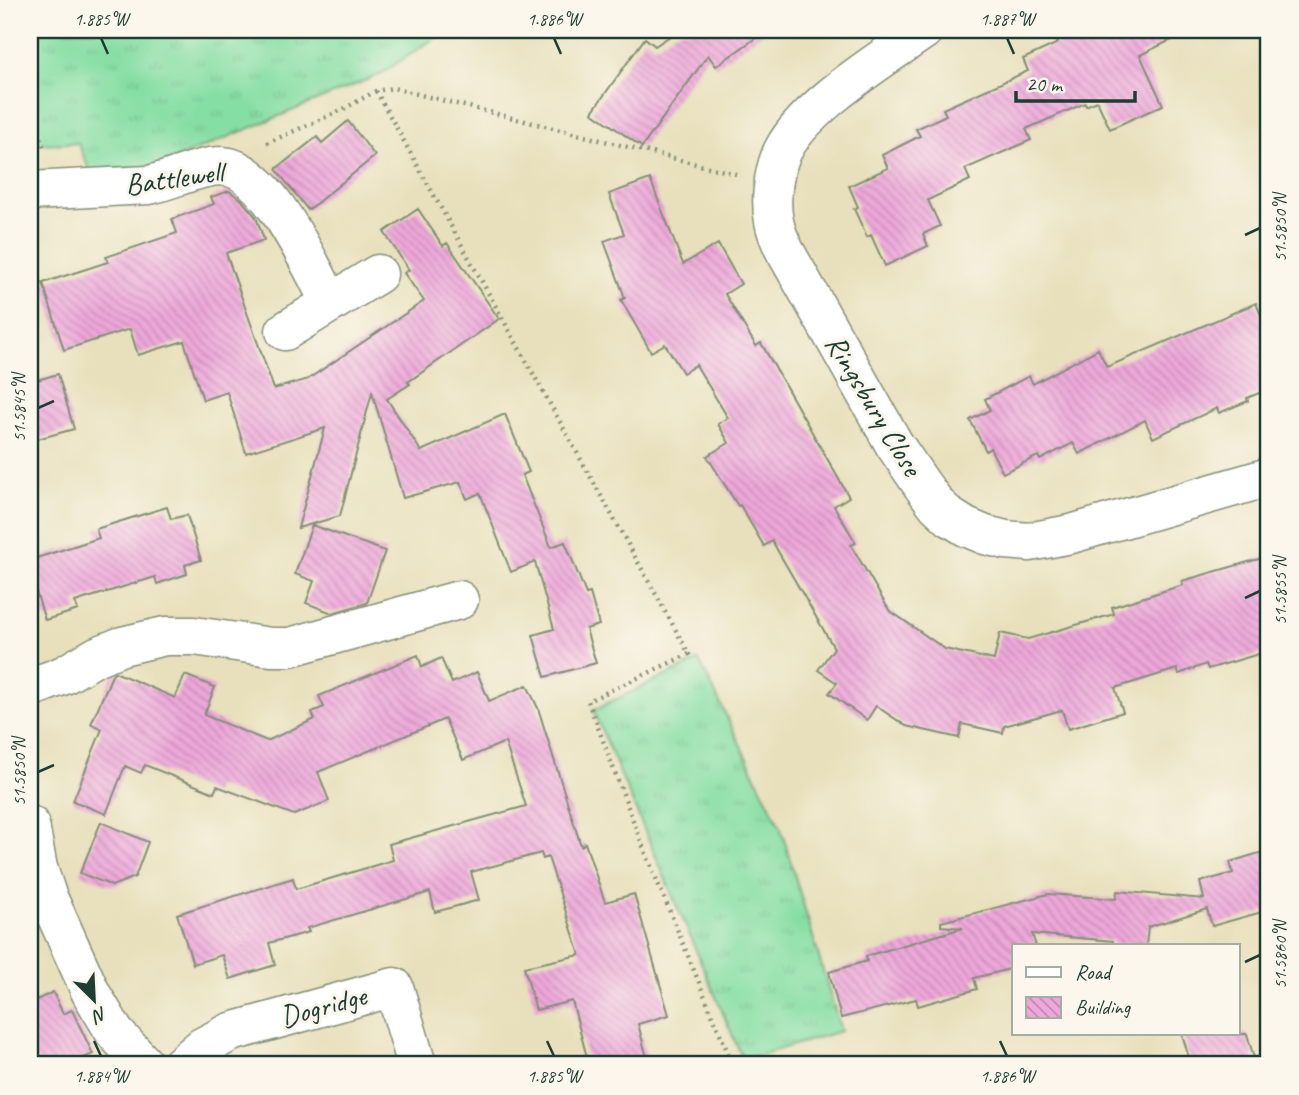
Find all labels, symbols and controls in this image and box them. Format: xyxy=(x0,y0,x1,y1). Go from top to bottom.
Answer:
text: 1.885°W xyxy=(74,8,131,30)
text: 1.886°W xyxy=(527,8,584,30)
text: 1.887°W xyxy=(980,8,1037,30)
scale bar xyxy=(1016,60,1134,104)
text: 20 m xyxy=(1026,71,1064,97)
street label: Battlewell xyxy=(122,152,230,204)
text: 51.5850°N xyxy=(1269,191,1291,262)
street label: Ringsbury Close xyxy=(817,327,932,485)
text: 51.5845°N xyxy=(8,371,30,442)
text: 51.5855°N xyxy=(1269,554,1291,625)
text: 51.5850°N xyxy=(8,735,30,806)
text: 51.5860°N xyxy=(1269,918,1291,989)
legend xyxy=(1012,944,1240,1036)
text: Road xyxy=(1075,959,1114,985)
north arrow xyxy=(60,965,130,1036)
street label: Dogridge xyxy=(276,976,372,1036)
text: Building xyxy=(1075,994,1132,1020)
text: N xyxy=(87,1001,111,1029)
text: 1.884°W xyxy=(74,1065,131,1087)
text: 1.885°W xyxy=(527,1065,584,1087)
text: 1.886°W xyxy=(980,1065,1037,1087)

